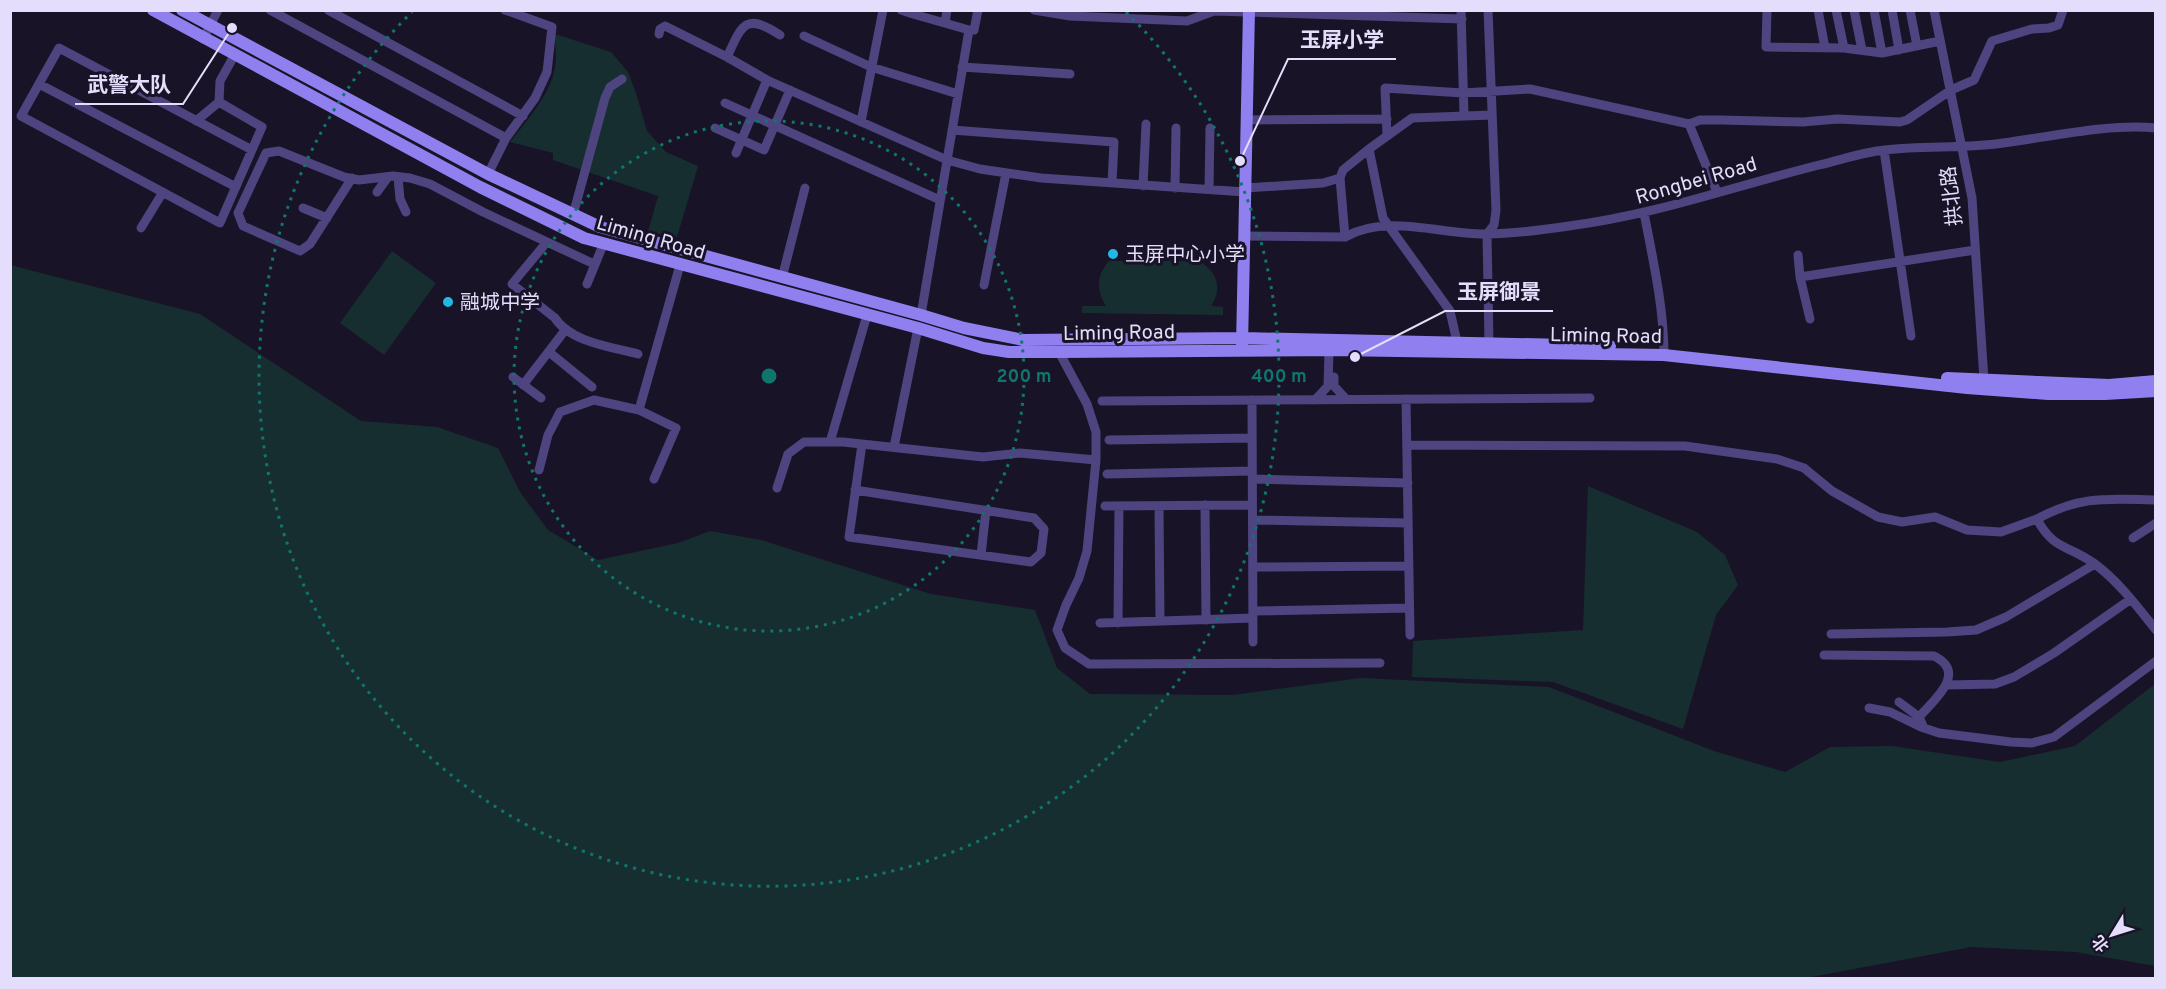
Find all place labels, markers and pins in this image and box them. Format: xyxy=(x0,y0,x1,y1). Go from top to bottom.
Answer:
callout: 玉屏小学 xyxy=(1288,20,1396,59)
callout: 武警大队 xyxy=(75,65,183,104)
place label: 玉屏中心小学 xyxy=(1125,243,1245,269)
marker: 玉屏中心小学 xyxy=(1106,247,1120,261)
callout: 玉屏御景 xyxy=(1445,272,1553,311)
place label: 融城中学 xyxy=(460,291,540,317)
marker: 融城中学 xyxy=(441,295,455,309)
centre of rings xyxy=(759,366,779,386)

